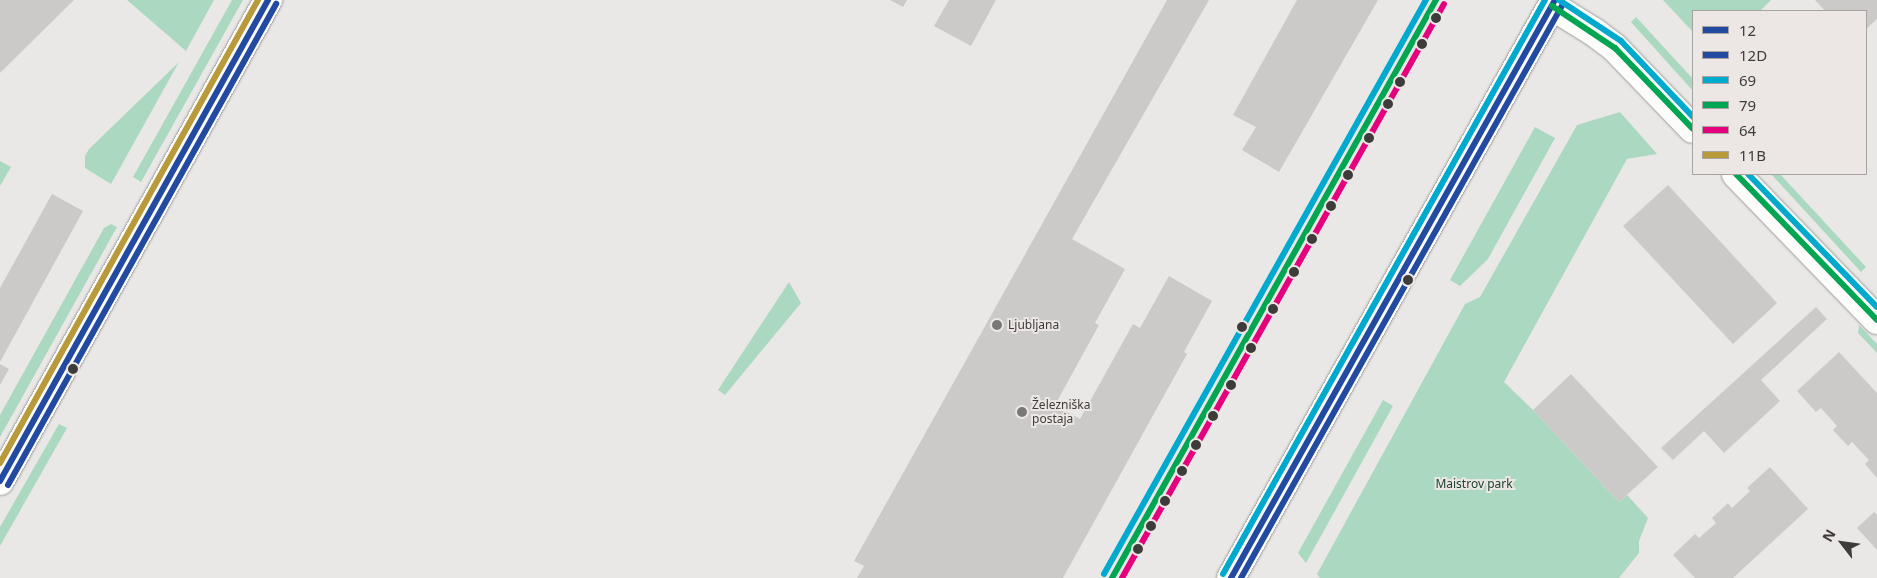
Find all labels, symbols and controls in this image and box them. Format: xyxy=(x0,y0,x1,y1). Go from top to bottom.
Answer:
legend xyxy=(1692,10,1867,175)
unlabelled marker xyxy=(1431,13,1441,23)
text: 12 xyxy=(1739,20,1756,40)
unlabelled marker xyxy=(1417,39,1427,49)
text: 12D xyxy=(1739,45,1767,65)
text: 69 xyxy=(1739,70,1756,90)
unlabelled marker xyxy=(1395,77,1405,87)
text: 79 xyxy=(1739,95,1756,115)
unlabelled marker xyxy=(1383,99,1393,109)
text: 64 xyxy=(1739,120,1756,140)
unlabelled marker xyxy=(1364,133,1374,143)
text: 11B xyxy=(1739,145,1766,165)
unlabelled marker xyxy=(1343,170,1353,180)
unlabelled marker xyxy=(1326,201,1336,211)
unlabelled marker xyxy=(1307,234,1317,244)
unlabelled marker xyxy=(1289,267,1299,277)
unlabelled marker xyxy=(1403,275,1413,285)
unlabelled marker xyxy=(1268,304,1278,314)
marker: Ljubljana xyxy=(990,318,1004,332)
place label: Ljubljana xyxy=(1008,318,1059,332)
unlabelled marker xyxy=(1237,322,1247,332)
unlabelled marker xyxy=(1246,343,1256,353)
unlabelled marker xyxy=(68,364,78,374)
unlabelled marker xyxy=(1226,380,1236,390)
place label: Železniška postaja xyxy=(1032,398,1090,426)
marker: Železniška postaja xyxy=(1016,406,1028,418)
unlabelled marker xyxy=(1208,411,1218,421)
unlabelled marker xyxy=(1191,440,1201,450)
unlabelled marker xyxy=(1177,466,1187,476)
park label: Maistrov park xyxy=(1435,477,1513,491)
unlabelled marker xyxy=(1160,496,1170,506)
north arrow xyxy=(1817,518,1867,568)
unlabelled marker xyxy=(1146,521,1156,531)
text: N xyxy=(1817,526,1840,545)
unlabelled marker xyxy=(1133,544,1143,554)

